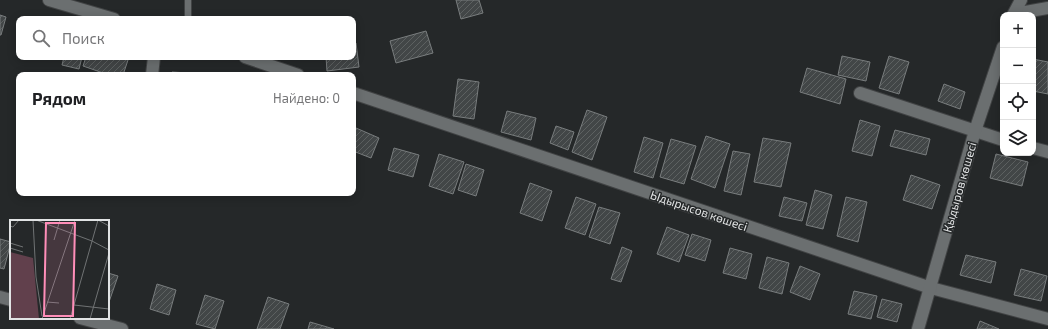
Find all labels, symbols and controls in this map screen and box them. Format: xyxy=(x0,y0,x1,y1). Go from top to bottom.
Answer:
map controls xyxy=(1000,12,1036,156)
button: + xyxy=(1000,12,1036,48)
search box xyxy=(16,16,356,60)
icon: search xyxy=(30,27,52,49)
text: Поиск xyxy=(62,29,105,47)
button: − xyxy=(1000,48,1036,84)
button: locate xyxy=(1000,84,1036,120)
text: Рядом xyxy=(32,88,86,108)
text: Найдено: 0 xyxy=(273,90,340,106)
button: layers xyxy=(1000,120,1036,156)
street label: Қыдыров көшесі xyxy=(939,140,979,234)
street label: Ыдырысов көшесі xyxy=(649,187,749,233)
inset map xyxy=(10,220,109,319)

